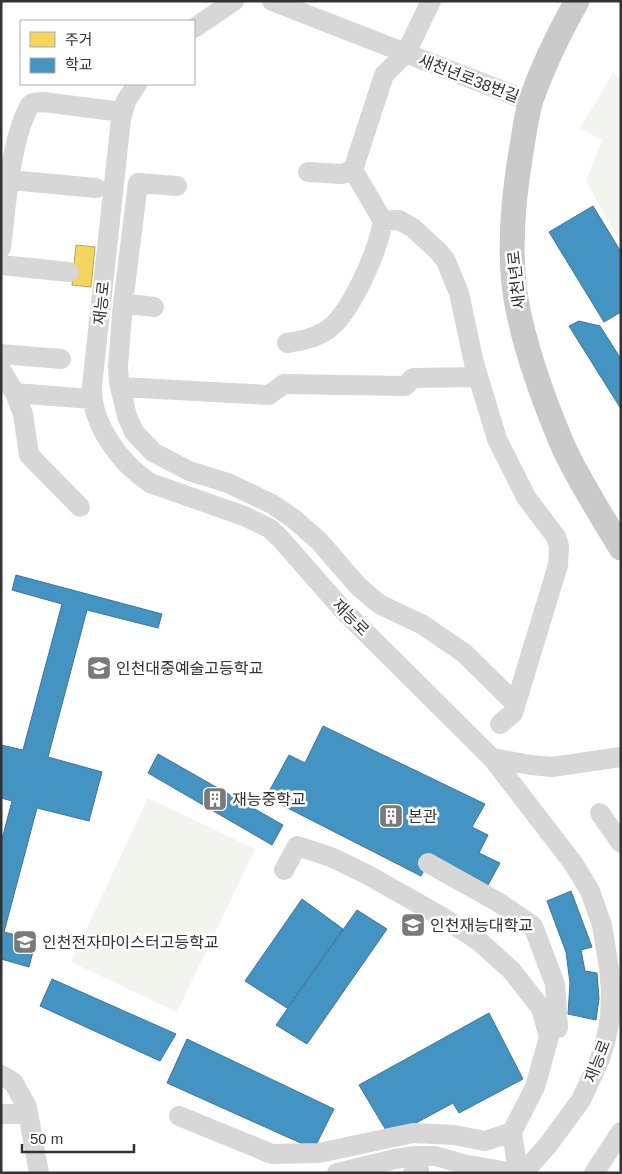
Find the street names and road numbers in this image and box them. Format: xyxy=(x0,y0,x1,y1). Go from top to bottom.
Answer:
street label: 새천년로38번길 xyxy=(416,52,521,105)
street label: 새천년로 xyxy=(505,250,528,310)
street label: 재능로 xyxy=(91,280,112,326)
street label: 재능로 xyxy=(329,596,372,639)
street label: 재능로 xyxy=(582,1037,613,1085)

